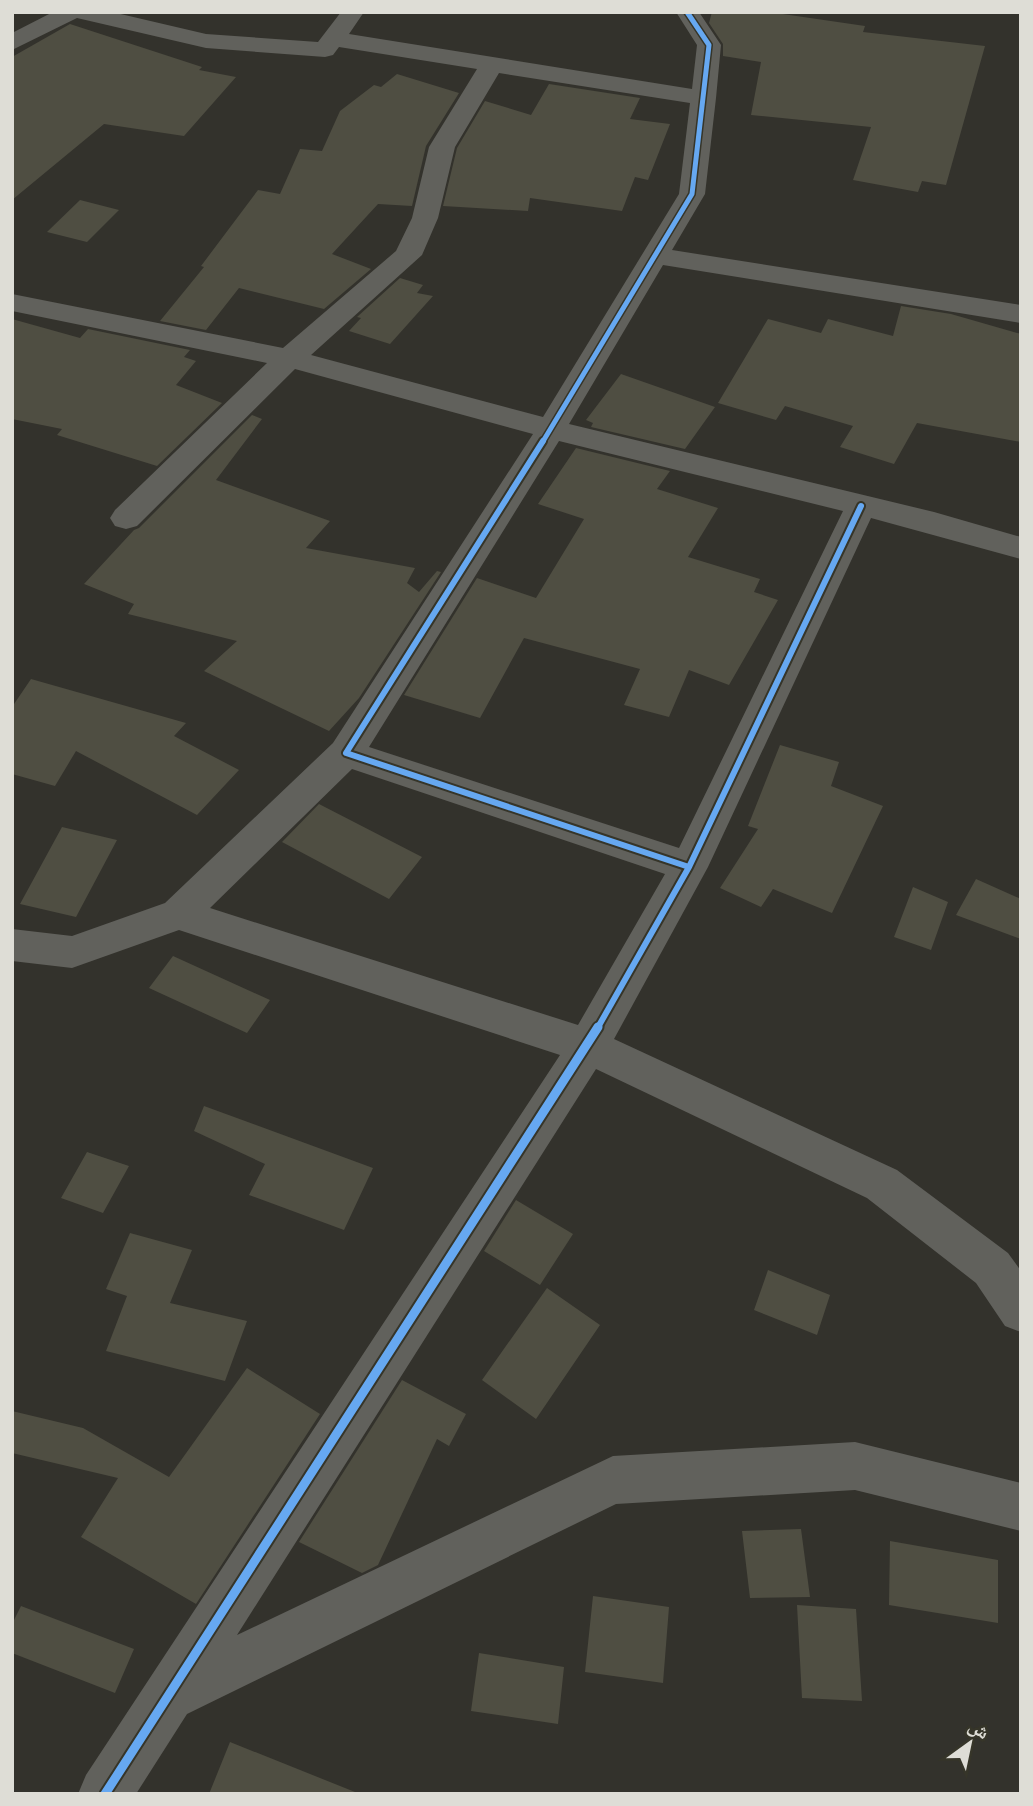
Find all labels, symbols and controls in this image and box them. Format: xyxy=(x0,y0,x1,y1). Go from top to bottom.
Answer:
north arrow xyxy=(935,1708,1005,1778)
text: ش xyxy=(964,1713,994,1745)

